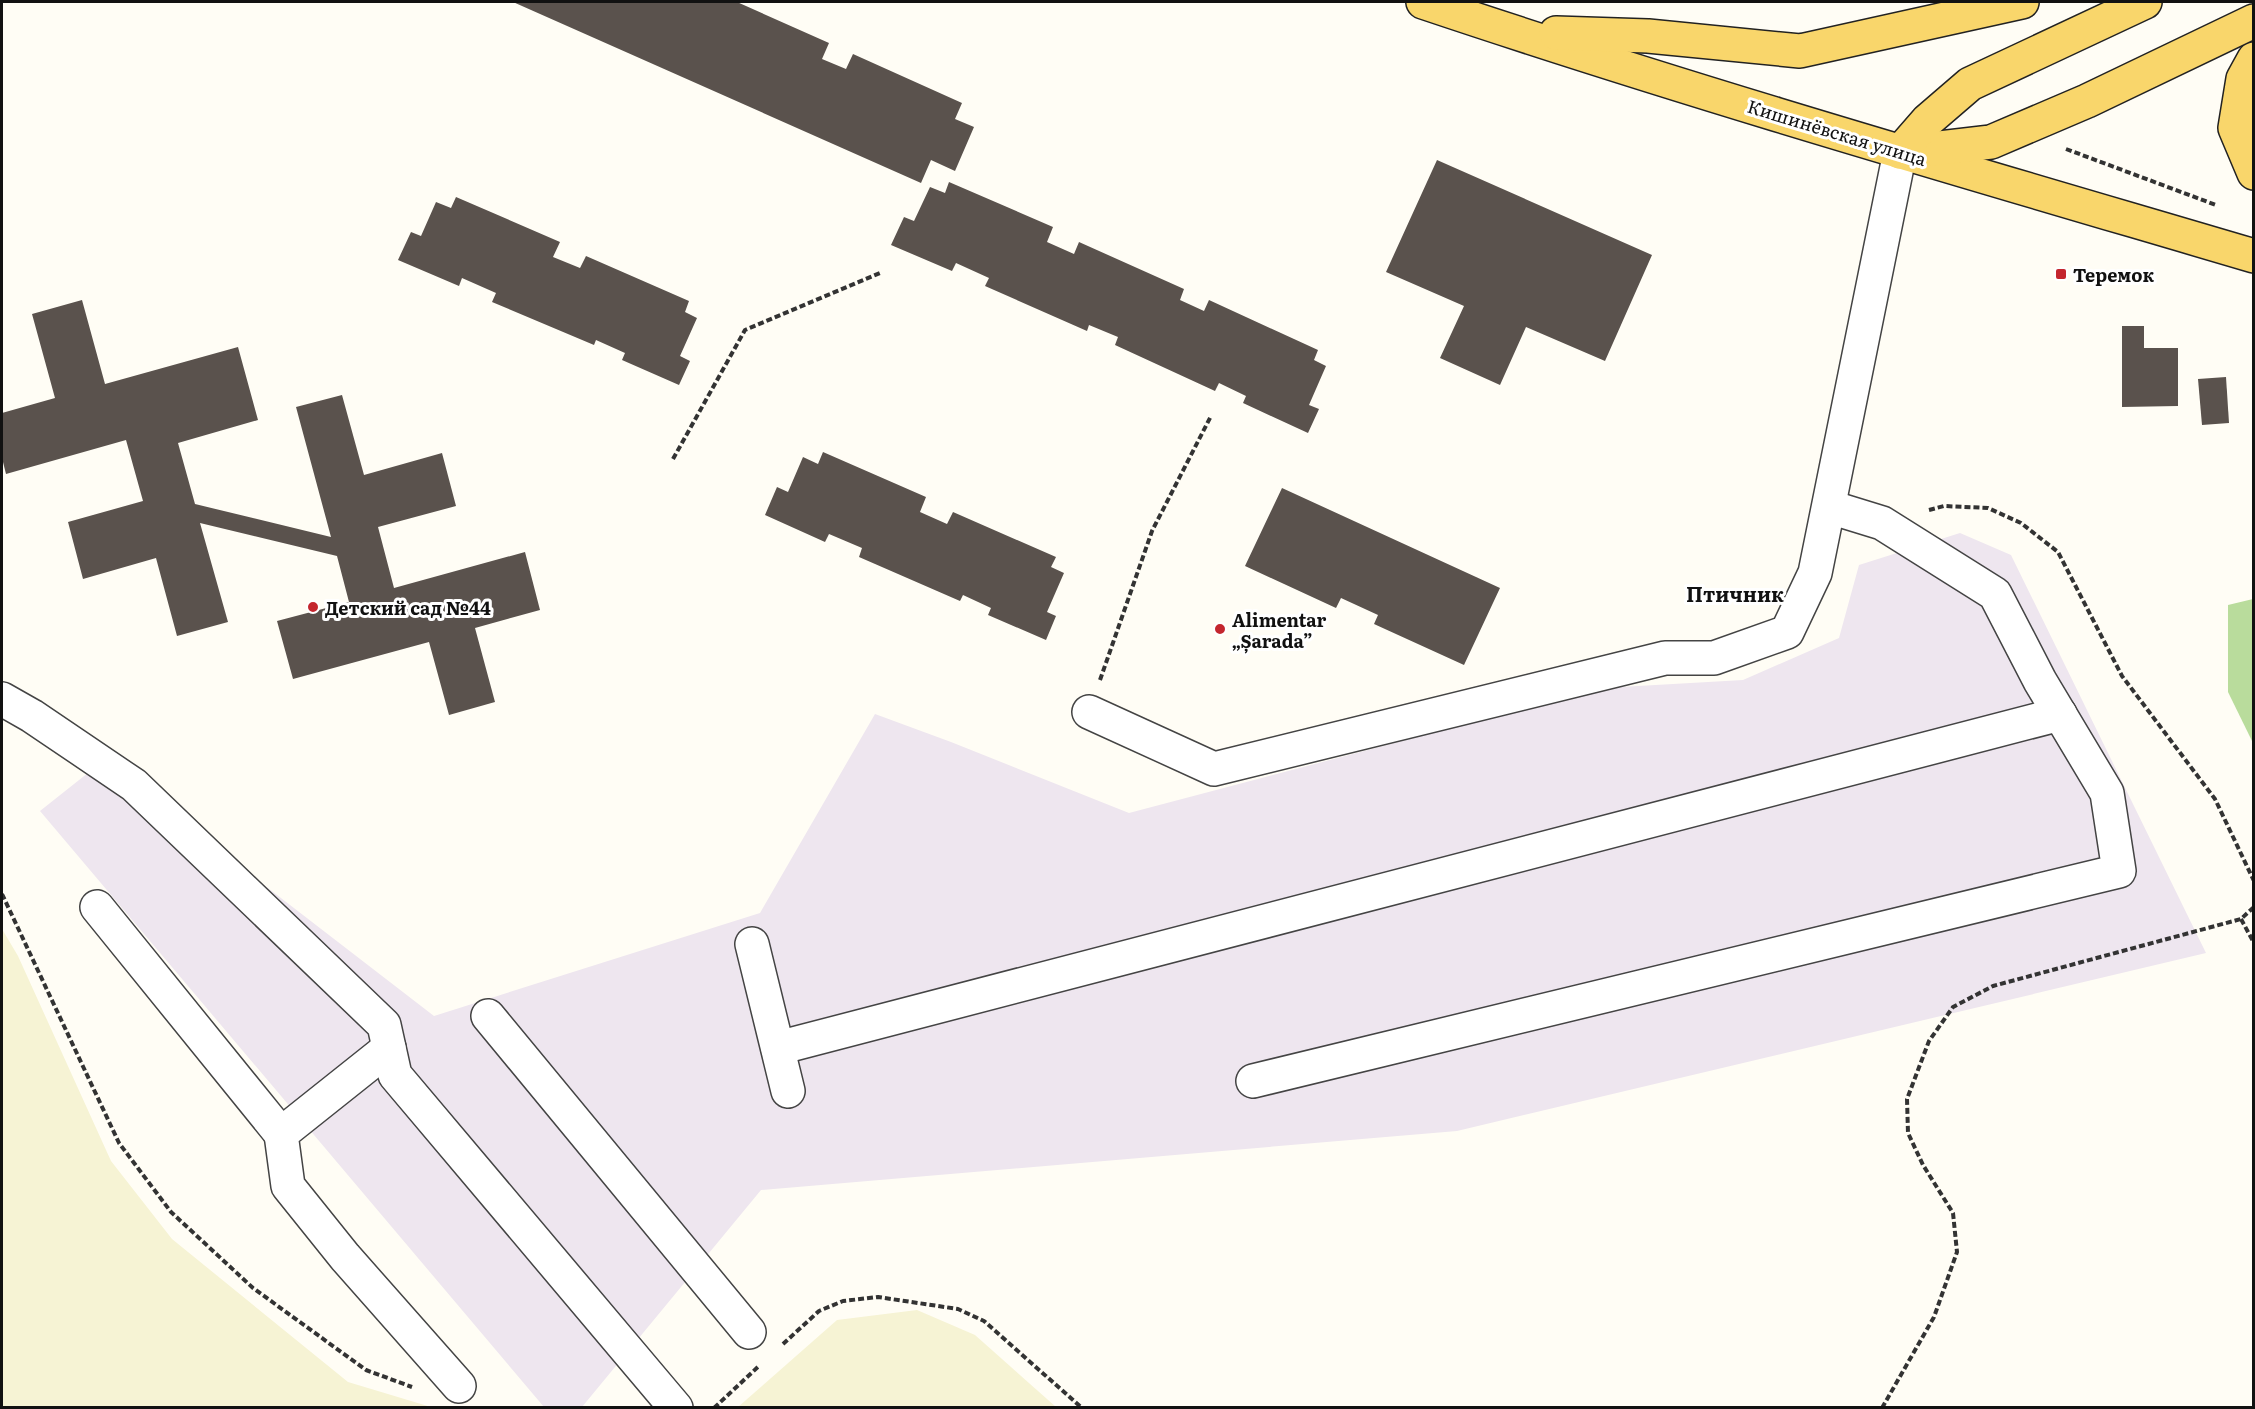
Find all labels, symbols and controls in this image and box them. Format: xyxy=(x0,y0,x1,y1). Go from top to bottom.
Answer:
street label: Кишинёвская улица xyxy=(1744,92,1930,172)
place label: Теремок xyxy=(2073,261,2155,288)
marker: Теремок xyxy=(2054,267,2068,281)
district label: Птичник xyxy=(1686,578,1784,608)
place label: Детский сад №44 xyxy=(325,594,491,621)
marker: Детский сад №44 xyxy=(306,600,320,614)
place label: Alimentar „Șarada” xyxy=(1232,606,1327,654)
marker: Alimentar „Șarada” xyxy=(1213,622,1227,636)

